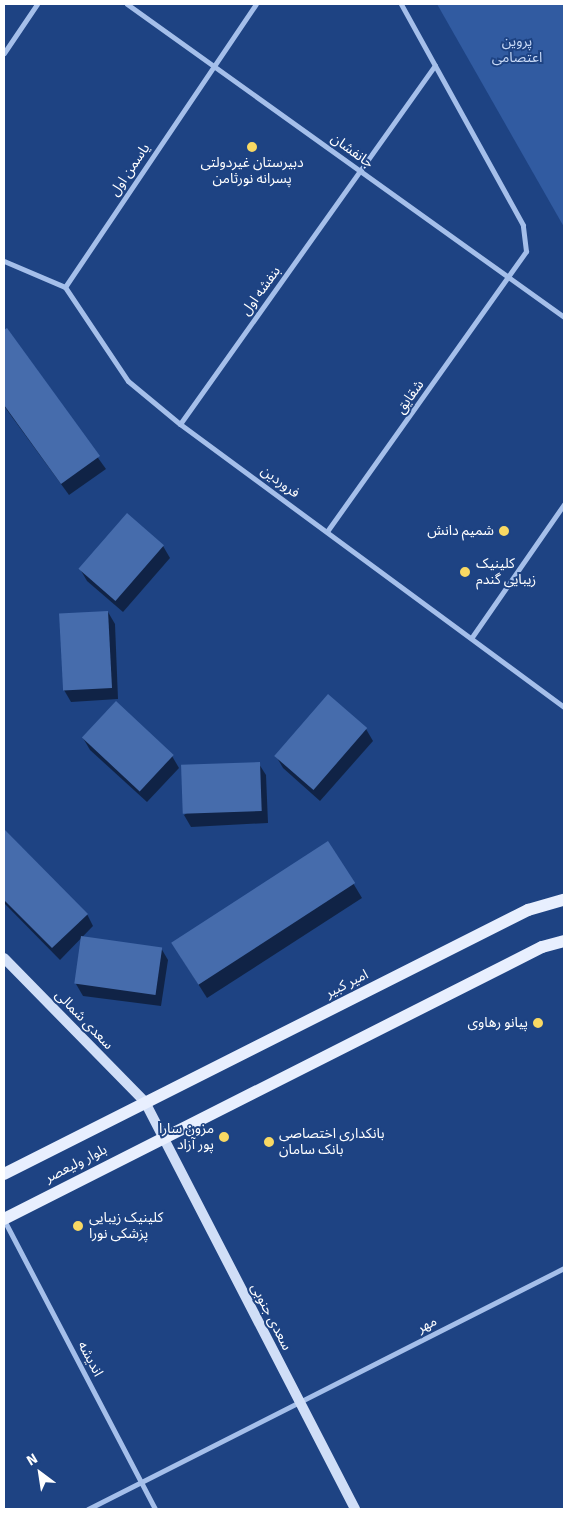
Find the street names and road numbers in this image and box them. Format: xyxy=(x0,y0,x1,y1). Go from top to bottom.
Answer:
street label: جانفشان xyxy=(327,130,377,172)
street label: یاسمن اول xyxy=(106,140,154,200)
street label: بنفشه اول xyxy=(238,263,284,319)
street label: شقایق xyxy=(392,377,428,417)
street label: فروردین xyxy=(257,462,303,502)
street label: امیر کبیر xyxy=(323,966,371,1002)
street label: سعدى شمالى xyxy=(51,987,117,1053)
street label: بلوار ولیعصر xyxy=(42,1141,110,1187)
street label: سعدى جنوبی xyxy=(247,1281,295,1353)
street label: مهر xyxy=(414,1313,440,1337)
street label: اندیشه xyxy=(74,1339,106,1379)

